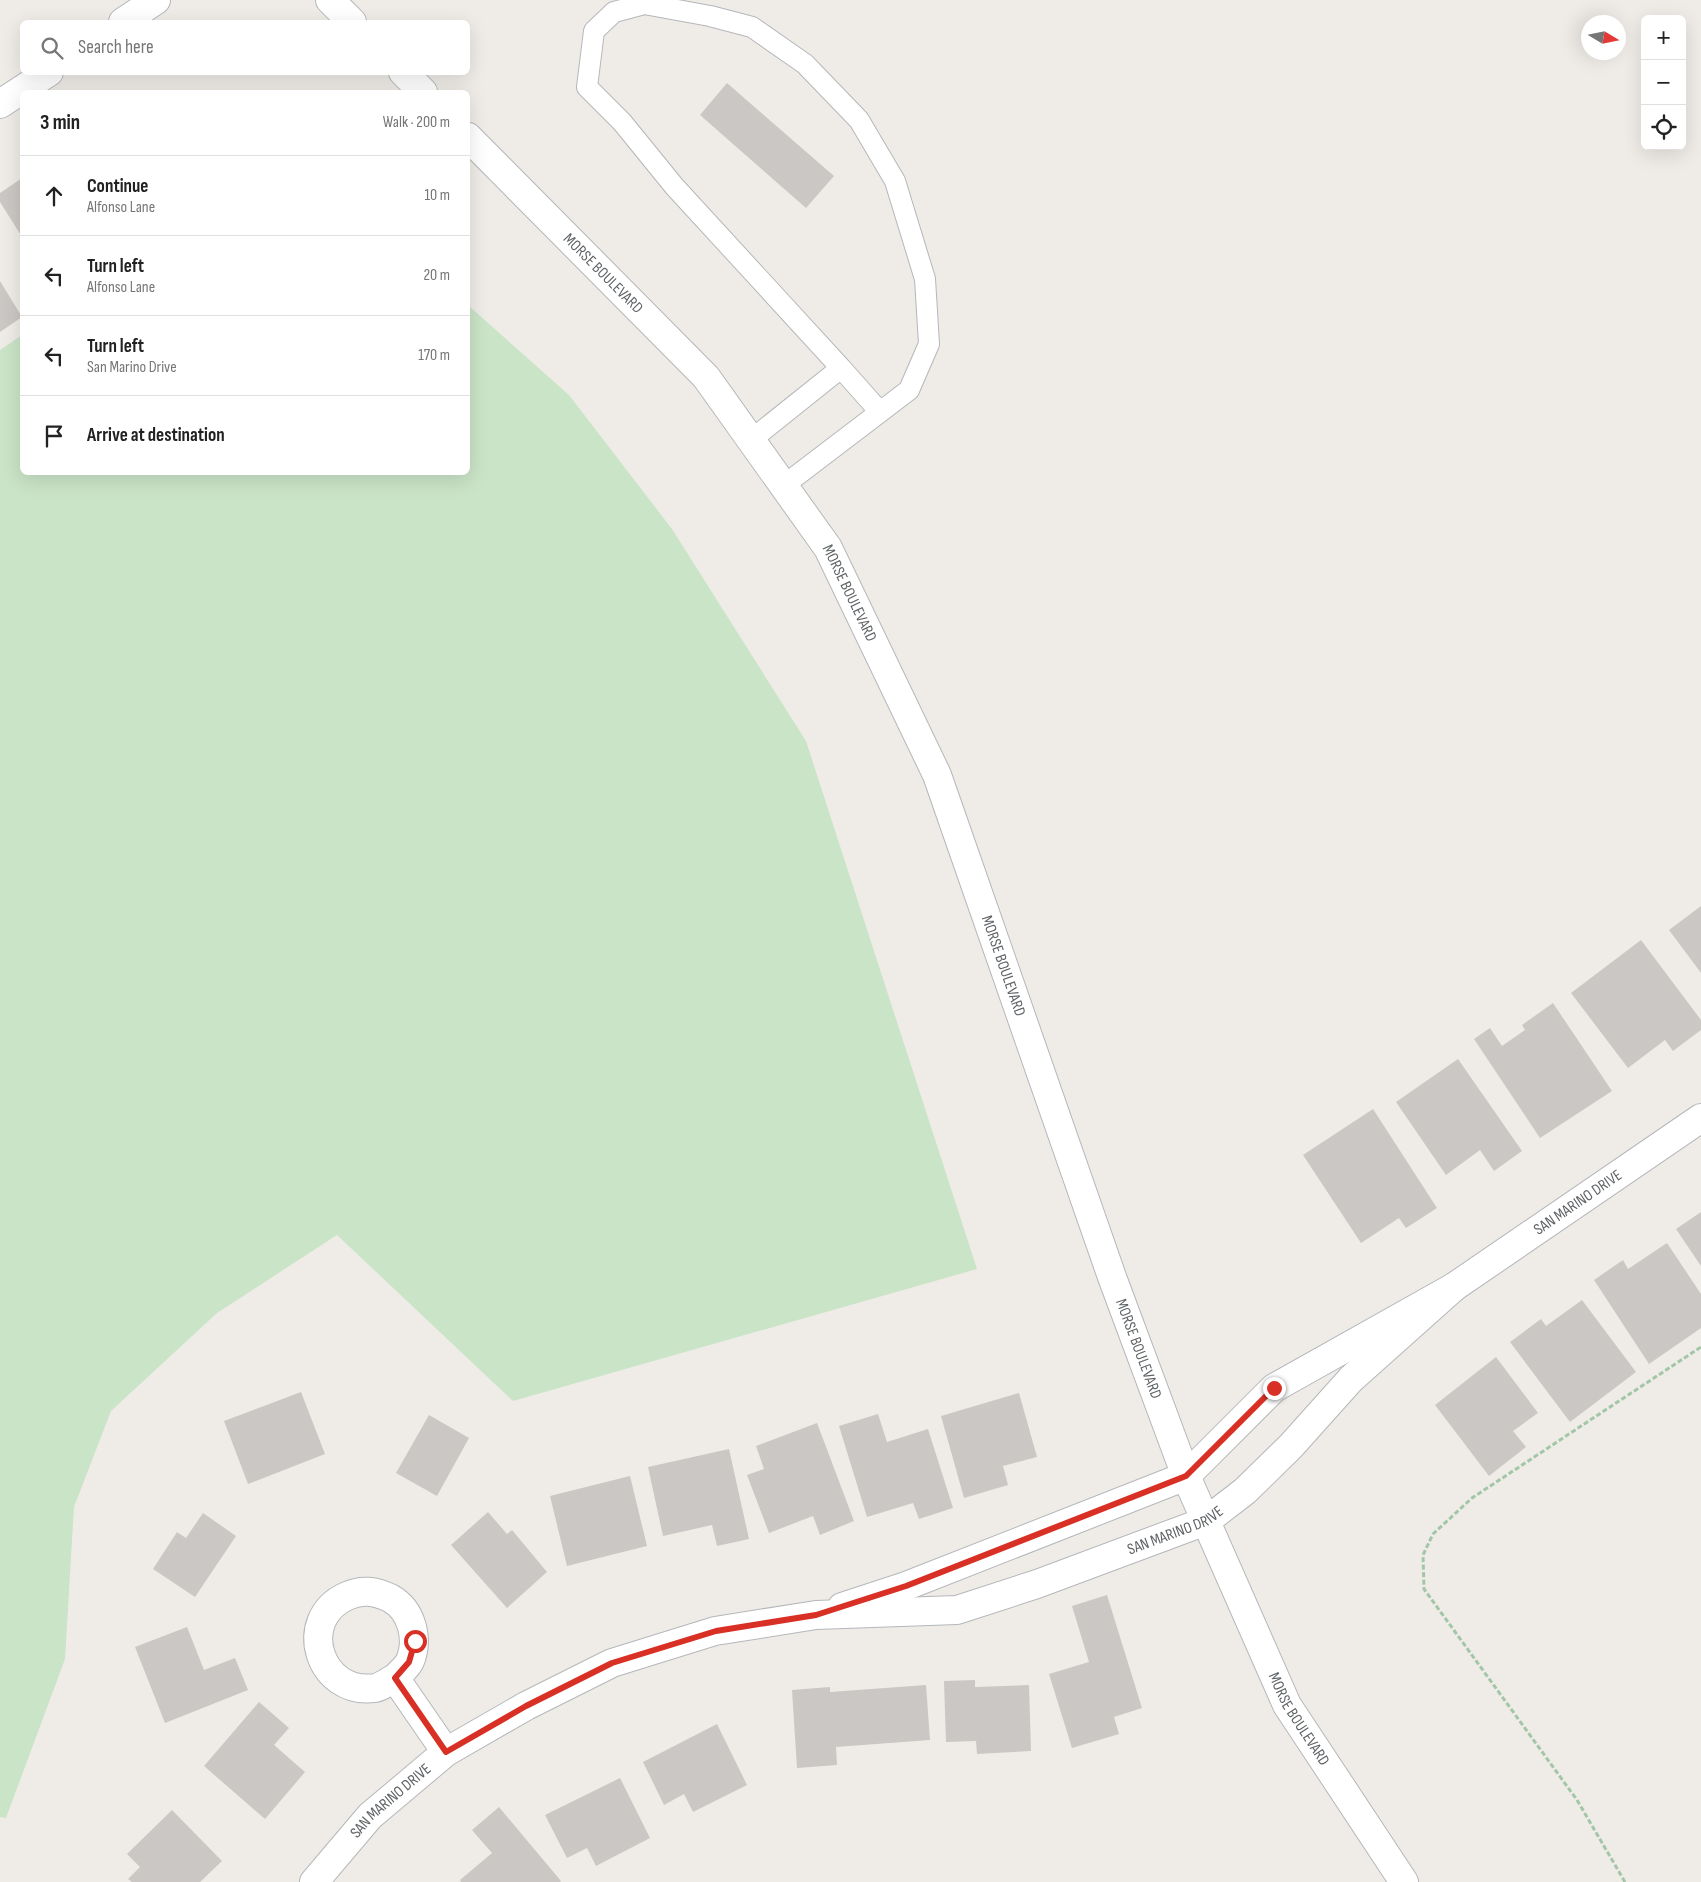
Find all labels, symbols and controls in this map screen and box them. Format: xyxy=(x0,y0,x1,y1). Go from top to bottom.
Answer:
north arrow xyxy=(1581,15,1626,60)
map controls xyxy=(1641,15,1686,150)
button: + xyxy=(1641,15,1686,60)
search box xyxy=(20,20,470,75)
icon: search xyxy=(38,34,66,62)
text: Search here xyxy=(78,36,154,59)
button: − xyxy=(1641,60,1686,105)
button: locate xyxy=(1641,105,1686,150)
text: 3 min xyxy=(40,110,80,135)
text: Walk · 200 m xyxy=(383,113,450,132)
text: Continue xyxy=(87,175,148,198)
icon: ahead xyxy=(40,182,68,210)
text: 10 m xyxy=(424,186,450,205)
text: Alfonso Lane xyxy=(87,198,155,217)
street label: MORSE BOULEVARD xyxy=(559,229,647,317)
text: Turn left xyxy=(87,255,144,278)
icon: left xyxy=(40,262,68,290)
text: 20 m xyxy=(423,266,450,285)
text: Alfonso Lane xyxy=(87,278,155,297)
text: Turn left xyxy=(87,335,144,358)
icon: left xyxy=(40,342,68,370)
text: 170 m xyxy=(418,346,450,365)
text: San Marino Drive xyxy=(87,358,177,377)
icon: arrive xyxy=(40,422,68,450)
text: Arrive at destination xyxy=(87,424,225,447)
street label: MORSE BOULEVARD xyxy=(818,541,881,645)
street label: MORSE BOULEVARD xyxy=(977,913,1030,1019)
street label: SAN MARINO DRIVE xyxy=(1530,1166,1625,1239)
street label: MORSE BOULEVARD xyxy=(1111,1296,1166,1401)
route end xyxy=(1263,1377,1286,1400)
street label: SAN MARINO DRIVE xyxy=(1125,1502,1227,1559)
route start xyxy=(404,1630,427,1653)
street label: MORSE BOULEVARD xyxy=(1264,1669,1334,1769)
street label: SAN MARINO DRIVE xyxy=(346,1759,435,1842)

